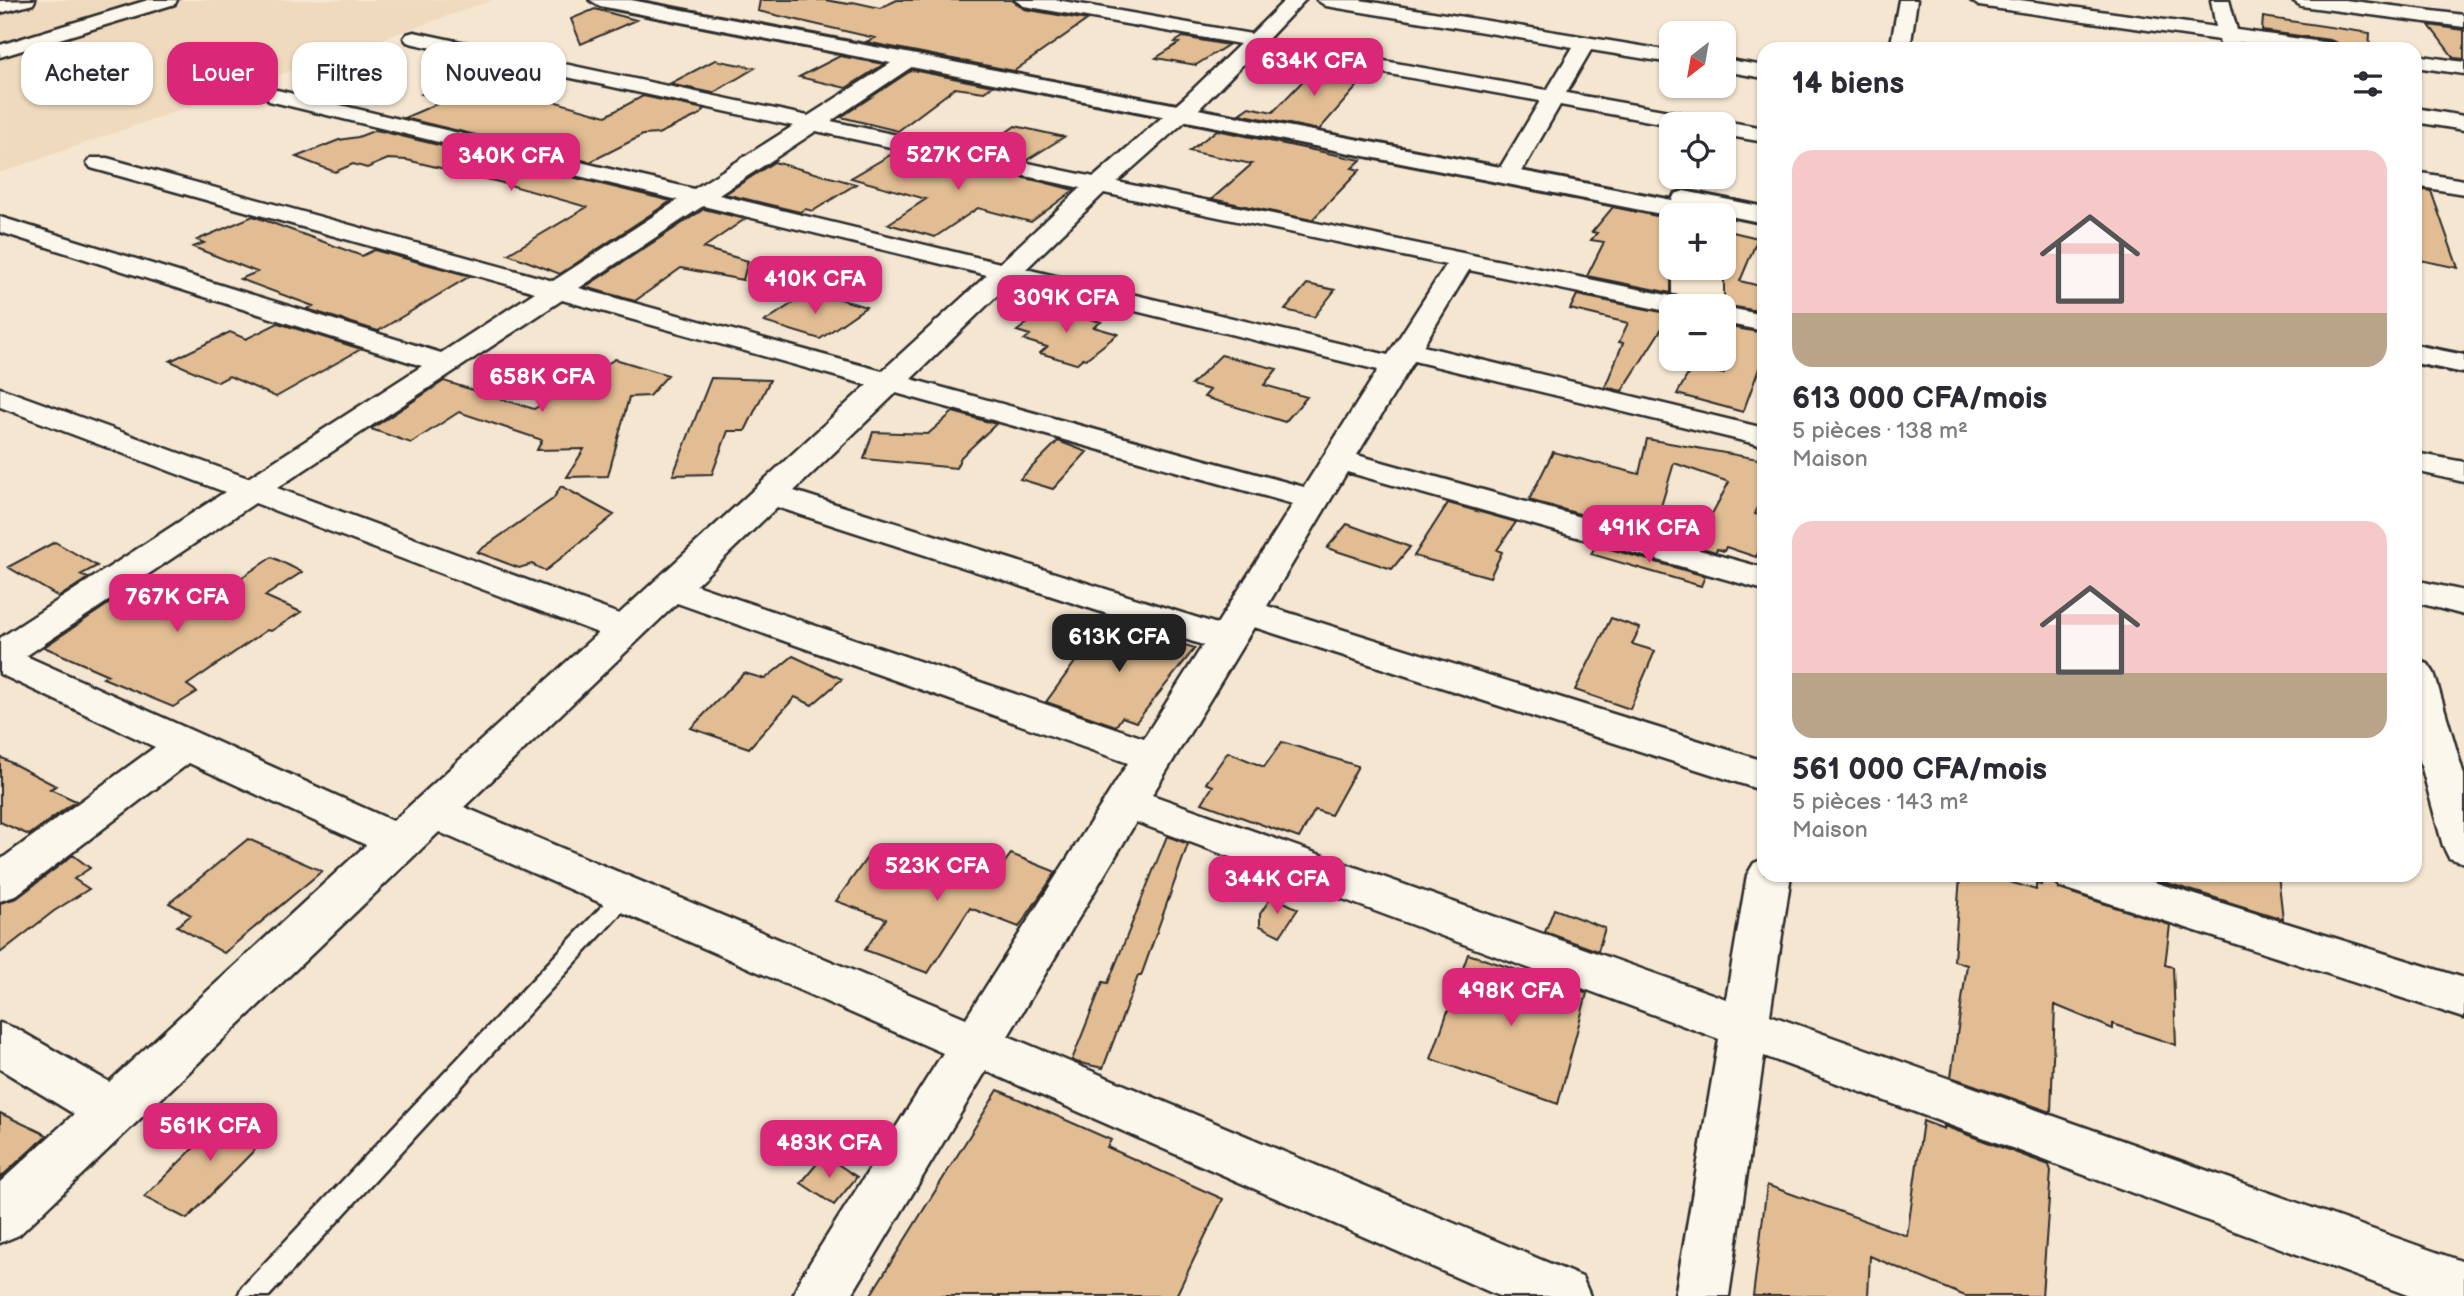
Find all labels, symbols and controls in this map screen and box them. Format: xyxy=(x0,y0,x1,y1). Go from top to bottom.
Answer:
north arrow xyxy=(1659,21,1736,98)
map controls xyxy=(1659,21,1736,371)
pin: 634K CFA xyxy=(1242,38,1386,98)
chip: Acheter xyxy=(21,42,153,105)
chip: Louer xyxy=(167,42,278,105)
chip: Filtres xyxy=(292,42,407,105)
chip: Nouveau xyxy=(421,42,566,105)
text: 634K CFA xyxy=(1261,47,1367,75)
icon: filters xyxy=(2349,65,2387,103)
text: 14 biens xyxy=(1792,66,1904,102)
button: locate xyxy=(1659,112,1736,189)
pin: 527K CFA xyxy=(886,132,1030,192)
pin: 340K CFA xyxy=(439,134,583,193)
text: 527K CFA xyxy=(906,141,1010,169)
text: 340K CFA xyxy=(458,142,564,170)
icon: home xyxy=(2027,196,2153,322)
button: + xyxy=(1659,203,1736,280)
pin: 410K CFA xyxy=(743,256,887,316)
text: 410K CFA xyxy=(764,265,866,293)
pin: 309K CFA xyxy=(994,276,1138,335)
text: 309K CFA xyxy=(1013,284,1119,312)
button: − xyxy=(1659,294,1736,371)
pin: 658K CFA xyxy=(470,354,614,414)
text: 658K CFA xyxy=(489,363,595,391)
text: 613 000 CFA/mois xyxy=(1792,381,2047,417)
text: 5 pièces · 138 m² xyxy=(1792,417,1968,445)
text: Maison xyxy=(1792,445,1868,473)
pin: 491K CFA xyxy=(1577,505,1721,565)
text: 491K CFA xyxy=(1598,514,1700,542)
icon: home xyxy=(2027,567,2153,693)
pin: 767K CFA xyxy=(105,574,249,634)
text: 767K CFA xyxy=(125,583,229,611)
pin: 613K CFA xyxy=(1047,614,1191,674)
text: 613K CFA xyxy=(1068,623,1170,651)
text: 561 000 CFA/mois xyxy=(1792,752,2047,788)
text: 5 pièces · 143 m² xyxy=(1792,788,1968,816)
text: Maison xyxy=(1792,816,1868,844)
pin: 523K CFA xyxy=(865,844,1009,903)
text: 523K CFA xyxy=(885,852,989,880)
pin: 344K CFA xyxy=(1205,856,1349,916)
text: 344K CFA xyxy=(1224,865,1330,893)
pin: 498K CFA xyxy=(1439,968,1583,1028)
text: 498K CFA xyxy=(1458,977,1564,1005)
pin: 561K CFA xyxy=(138,1104,282,1163)
text: 561K CFA xyxy=(159,1112,261,1140)
pin: 483K CFA xyxy=(757,1120,901,1180)
text: 483K CFA xyxy=(776,1129,882,1157)

